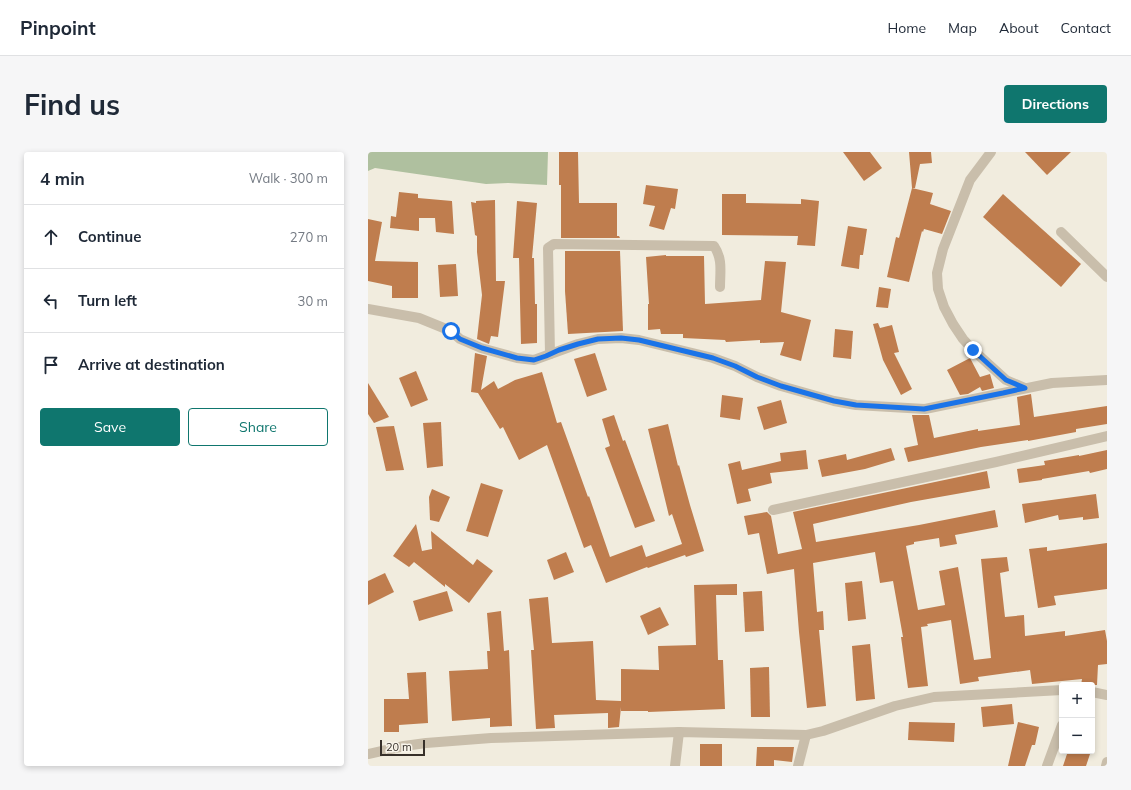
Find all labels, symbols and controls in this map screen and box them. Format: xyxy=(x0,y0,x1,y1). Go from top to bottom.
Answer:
text: Pinpoint xyxy=(20,16,96,40)
text: Home xyxy=(887,19,926,37)
text: Map xyxy=(948,19,977,37)
text: About xyxy=(999,19,1039,37)
text: Contact xyxy=(1061,19,1111,37)
button: Directions xyxy=(1004,85,1107,123)
text: Find us xyxy=(24,87,120,122)
text: 4 min xyxy=(40,168,85,189)
text: Walk · 300 m xyxy=(249,170,328,186)
icon: ahead xyxy=(40,226,62,248)
text: Continue xyxy=(78,227,141,246)
text: 270 m xyxy=(290,229,328,245)
icon: left xyxy=(40,290,62,312)
text: Turn left xyxy=(78,291,137,310)
text: 30 m xyxy=(298,293,328,309)
route start xyxy=(442,322,460,340)
route end xyxy=(964,341,982,359)
icon: arrive xyxy=(40,354,62,376)
text: Arrive at destination xyxy=(78,355,225,374)
button: Save xyxy=(40,408,180,446)
button: Share xyxy=(188,408,328,446)
map controls xyxy=(1059,682,1095,754)
button: + xyxy=(1059,682,1095,718)
button: − xyxy=(1059,718,1095,754)
scale bar xyxy=(380,738,425,757)
text: 20 m xyxy=(386,740,412,754)

